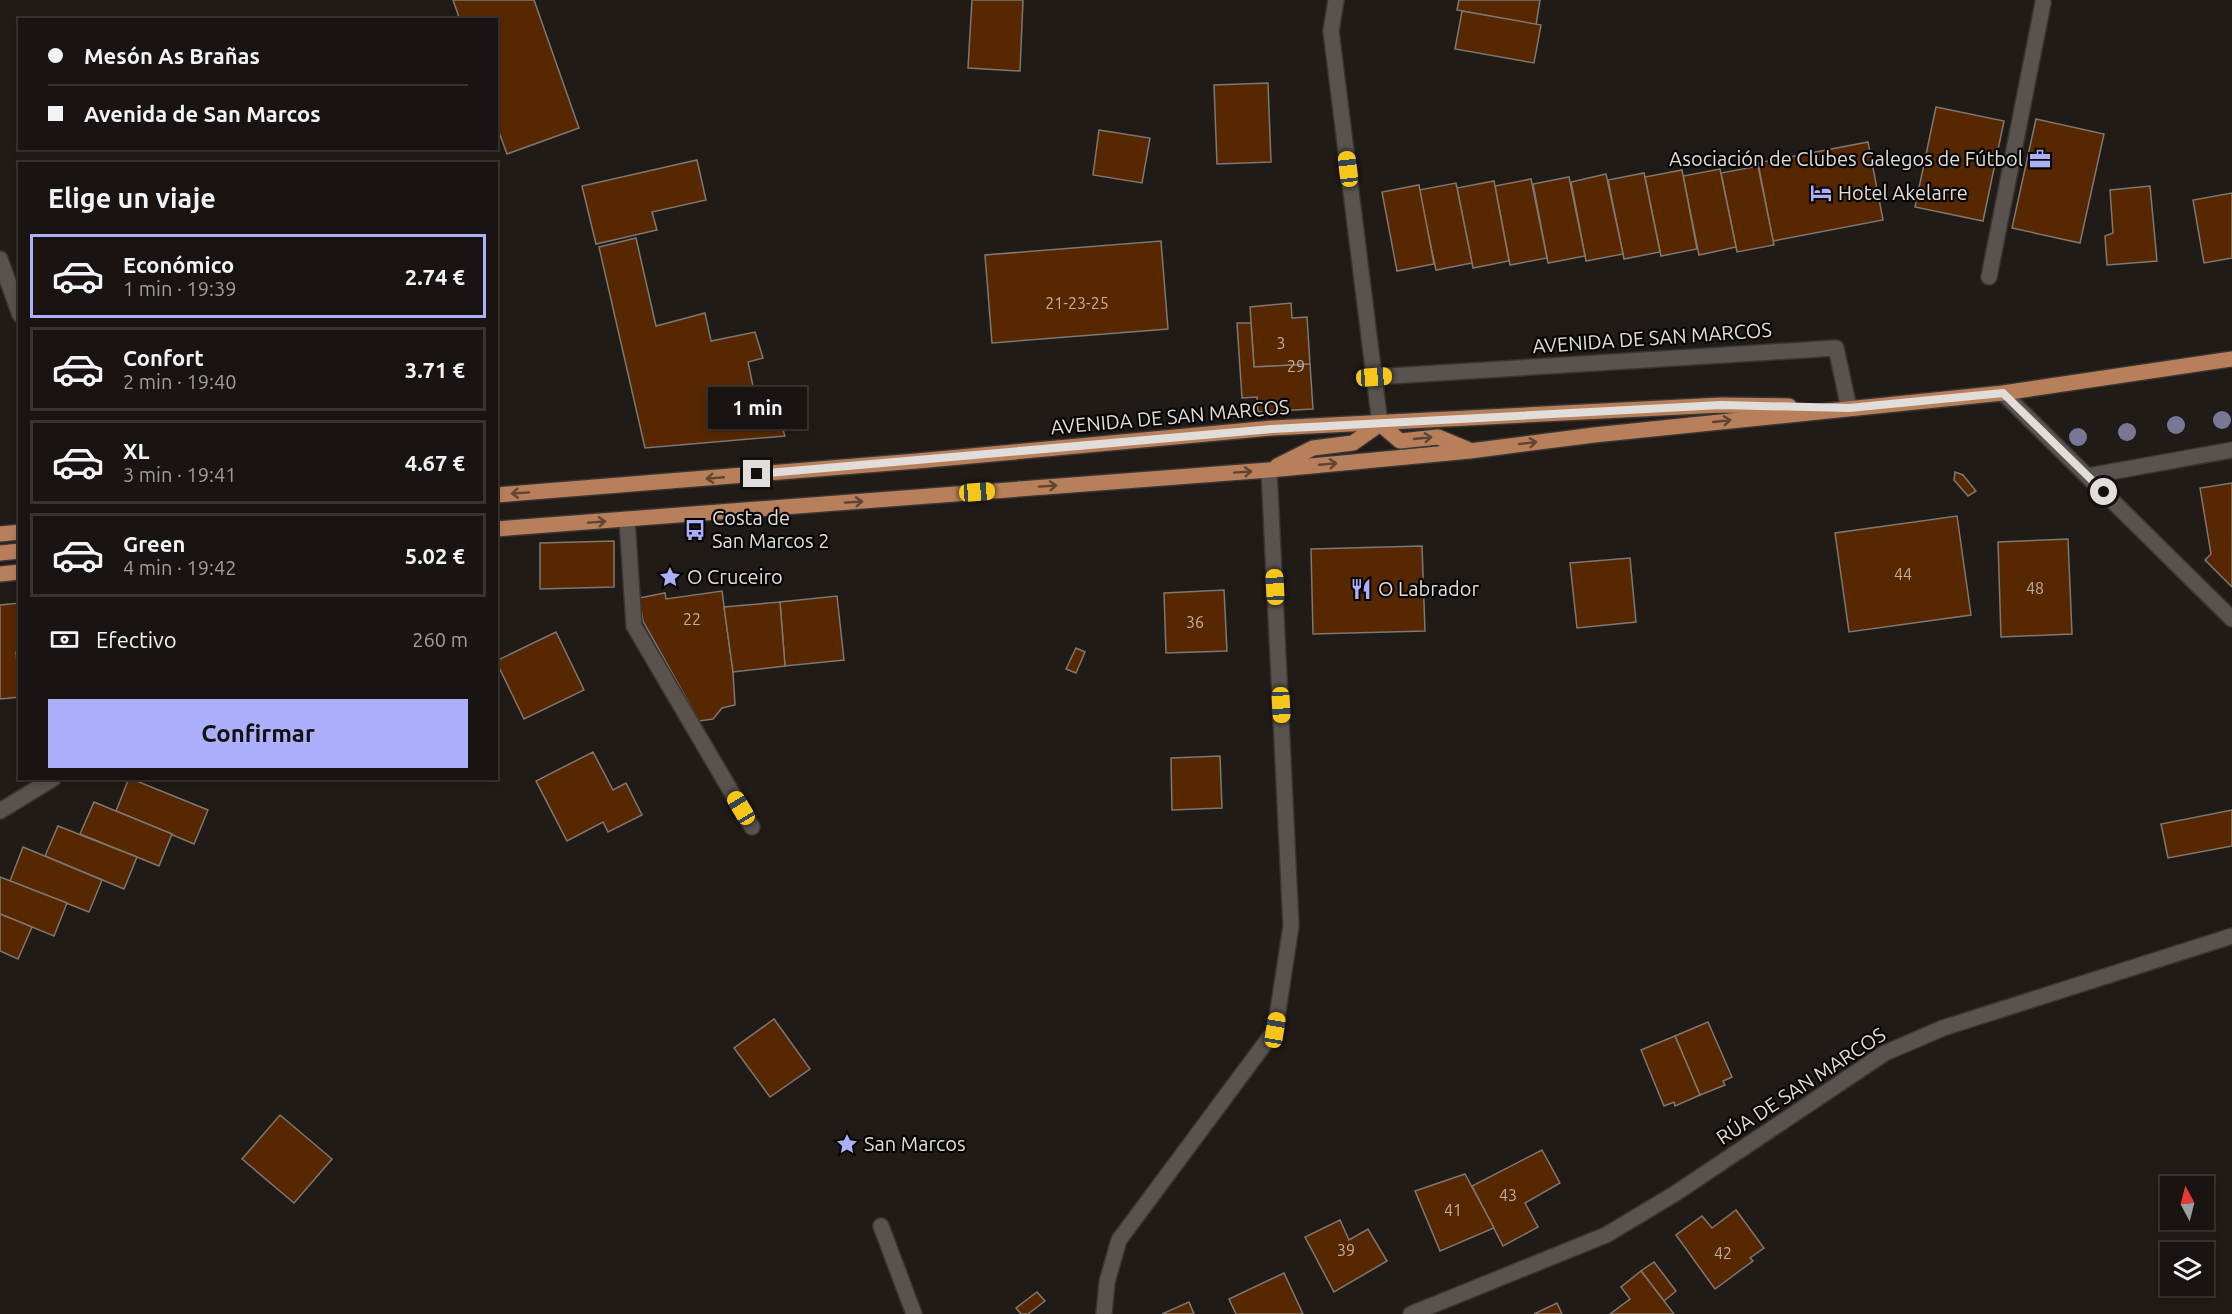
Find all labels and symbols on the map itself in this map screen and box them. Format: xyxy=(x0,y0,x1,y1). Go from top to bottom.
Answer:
place label: Asociación de Clubes Galegos de Fútbol xyxy=(1669,147,2023,170)
office icon: Asociación de Clubes Galegos de Fútbol xyxy=(2028,147,2052,171)
car xyxy=(1337,150,1359,188)
hotel icon: Hotel Akelarre xyxy=(1809,181,1833,205)
place label: Hotel Akelarre xyxy=(1838,181,1968,204)
house number: 21-23-25 xyxy=(1045,294,1109,312)
street label: AVENIDA DE SAN MARCOS xyxy=(1532,318,1772,357)
house number: 3 xyxy=(1276,334,1286,352)
house number: 29 xyxy=(1287,357,1305,375)
car xyxy=(1355,367,1393,387)
callout: 1 min xyxy=(708,387,807,429)
street label: AVENIDA DE SAN MARCOS xyxy=(1050,395,1290,438)
one-way arrow xyxy=(1712,416,1731,427)
one-way arrow xyxy=(1413,432,1433,443)
one-way arrow xyxy=(1518,438,1538,449)
one-way arrow xyxy=(1317,458,1337,469)
route end xyxy=(743,460,770,487)
one-way arrow xyxy=(1232,466,1252,477)
one-way arrow xyxy=(705,473,725,484)
route start xyxy=(2090,478,2117,505)
one-way arrow xyxy=(1038,480,1058,491)
car xyxy=(958,482,996,502)
one-way arrow xyxy=(511,488,531,499)
one-way arrow xyxy=(843,496,863,507)
place label: Costa de San Marcos 2 xyxy=(712,506,829,552)
one-way arrow xyxy=(586,516,606,527)
bus stop icon: Costa de San Marcos 2 xyxy=(683,518,707,542)
place icon: O Cruceiro xyxy=(658,565,682,589)
place label: O Cruceiro xyxy=(687,565,783,588)
house number: 44 xyxy=(1894,565,1912,583)
car xyxy=(1265,569,1285,605)
restaurant icon: O Labrador xyxy=(1349,577,1373,601)
place label: O Labrador xyxy=(1378,577,1480,600)
house number: 48 xyxy=(2026,579,2044,597)
house number: 22 xyxy=(683,610,701,628)
house number: 36 xyxy=(1186,613,1204,631)
car xyxy=(1271,687,1291,723)
car xyxy=(724,788,758,828)
car xyxy=(1263,1011,1287,1049)
street label: RÚA DE SAN MARCOS xyxy=(1712,1022,1889,1149)
place icon: San Marcos xyxy=(835,1132,859,1156)
place label: San Marcos xyxy=(864,1132,966,1155)
north arrow xyxy=(2160,1176,2214,1230)
house number: 43 xyxy=(1499,1186,1517,1204)
house number: 41 xyxy=(1444,1201,1462,1219)
house number: 39 xyxy=(1337,1241,1355,1259)
house number: 42 xyxy=(1714,1244,1732,1262)

